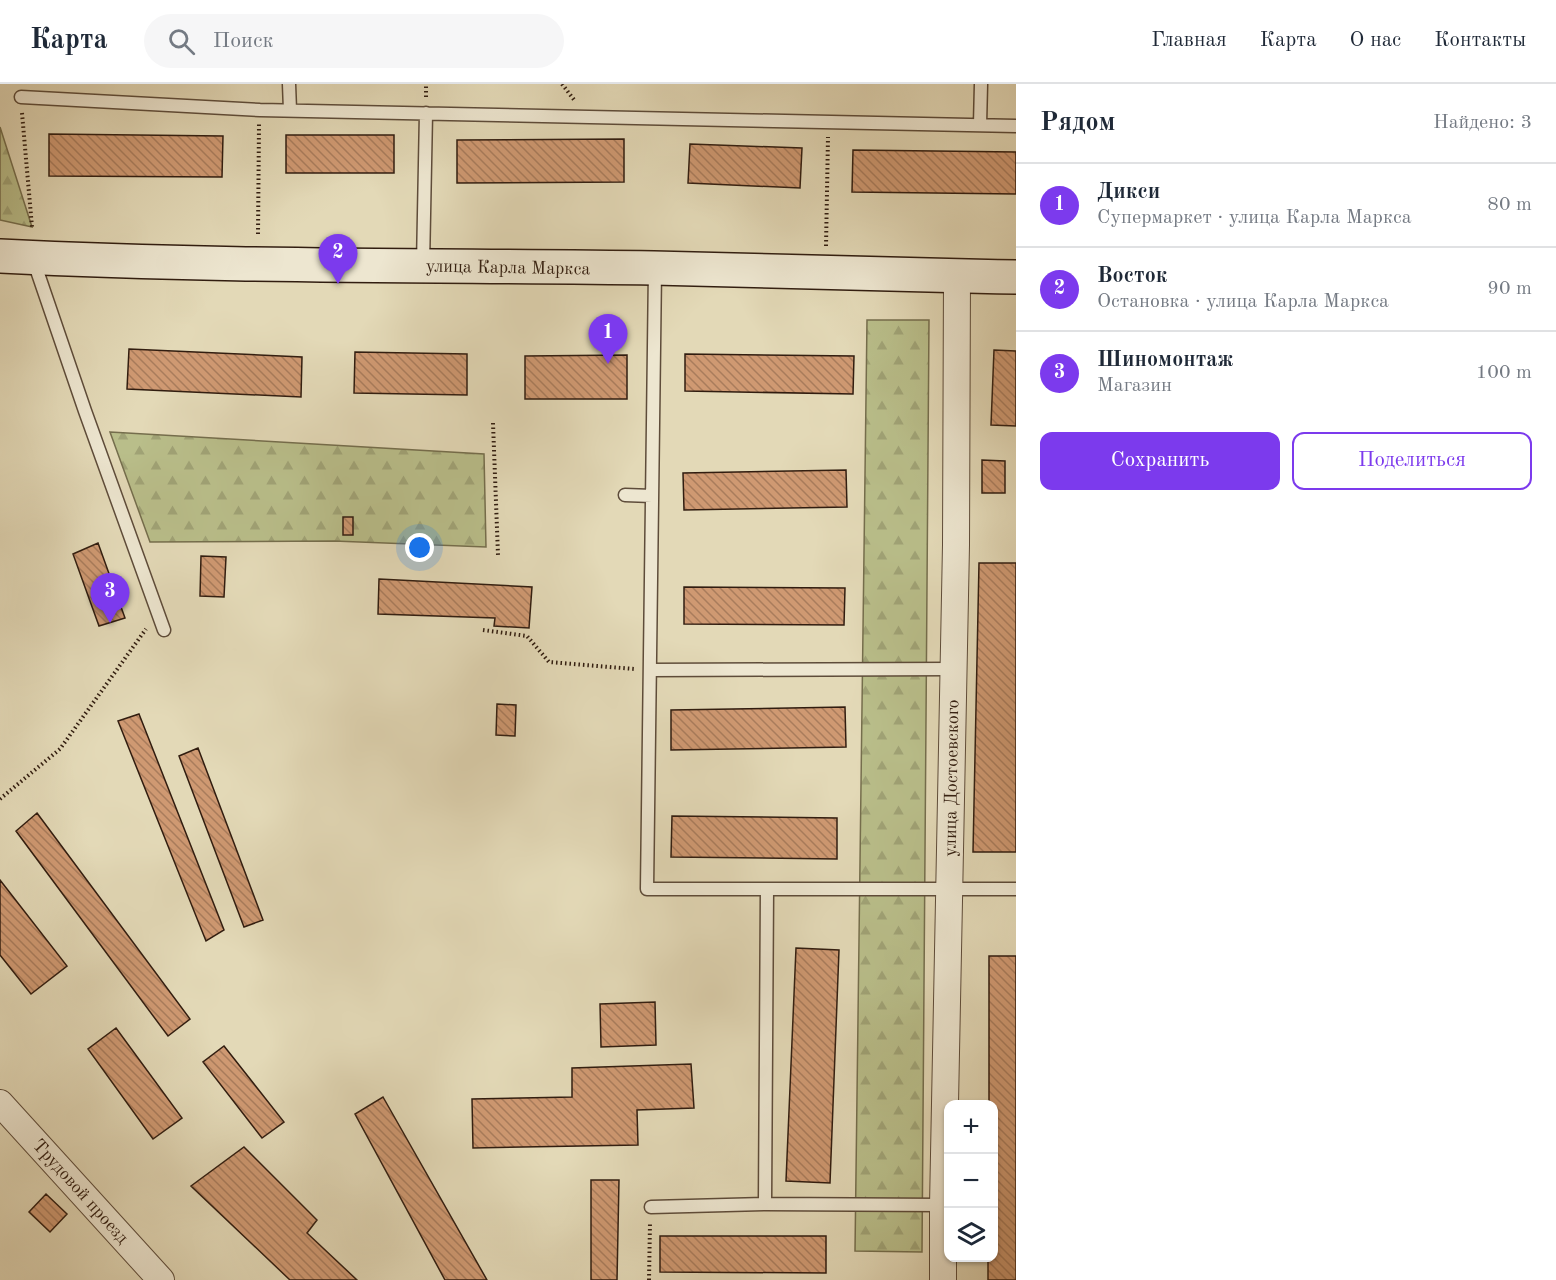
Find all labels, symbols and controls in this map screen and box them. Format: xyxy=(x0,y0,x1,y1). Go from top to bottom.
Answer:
search box xyxy=(144,14,564,68)
icon: search xyxy=(165,25,198,58)
text: Карта xyxy=(30,27,108,55)
text: Поиск xyxy=(213,30,274,52)
text: Главная xyxy=(1151,30,1227,51)
text: Карта xyxy=(1260,30,1317,51)
text: О нас xyxy=(1350,30,1401,51)
text: Контакты xyxy=(1434,30,1526,51)
text: Рядом xyxy=(1040,110,1115,136)
text: Найдено: 3 xyxy=(1433,113,1532,133)
text: Дикси xyxy=(1097,181,1160,203)
text: 1 xyxy=(1054,195,1065,215)
text: 80 m xyxy=(1487,195,1532,215)
text: Супермаркет · улица Карла Маркса xyxy=(1097,208,1412,228)
pin: 2 xyxy=(318,234,358,284)
street label: улица Карла Маркса xyxy=(426,258,590,278)
text: Восток xyxy=(1097,265,1167,287)
text: 2 xyxy=(1054,279,1065,299)
text: 90 m xyxy=(1487,279,1532,299)
text: Остановка · улица Карла Маркса xyxy=(1097,292,1389,312)
pin: 1 xyxy=(588,314,628,364)
text: Шиномонтаж xyxy=(1097,349,1233,371)
text: 3 xyxy=(1054,363,1065,383)
text: 100 m xyxy=(1476,363,1532,383)
text: Магазин xyxy=(1097,376,1172,396)
button: Сохранить xyxy=(1040,432,1280,490)
button: Поделиться xyxy=(1292,432,1532,490)
your location xyxy=(405,533,434,562)
pin: 3 xyxy=(90,574,130,623)
street label: улица Достоевского xyxy=(942,699,962,857)
map controls xyxy=(944,1100,998,1262)
button: + xyxy=(944,1100,998,1154)
street label: Трудовой проезд xyxy=(29,1136,132,1247)
button: − xyxy=(944,1154,998,1208)
button: layers xyxy=(944,1208,998,1262)

